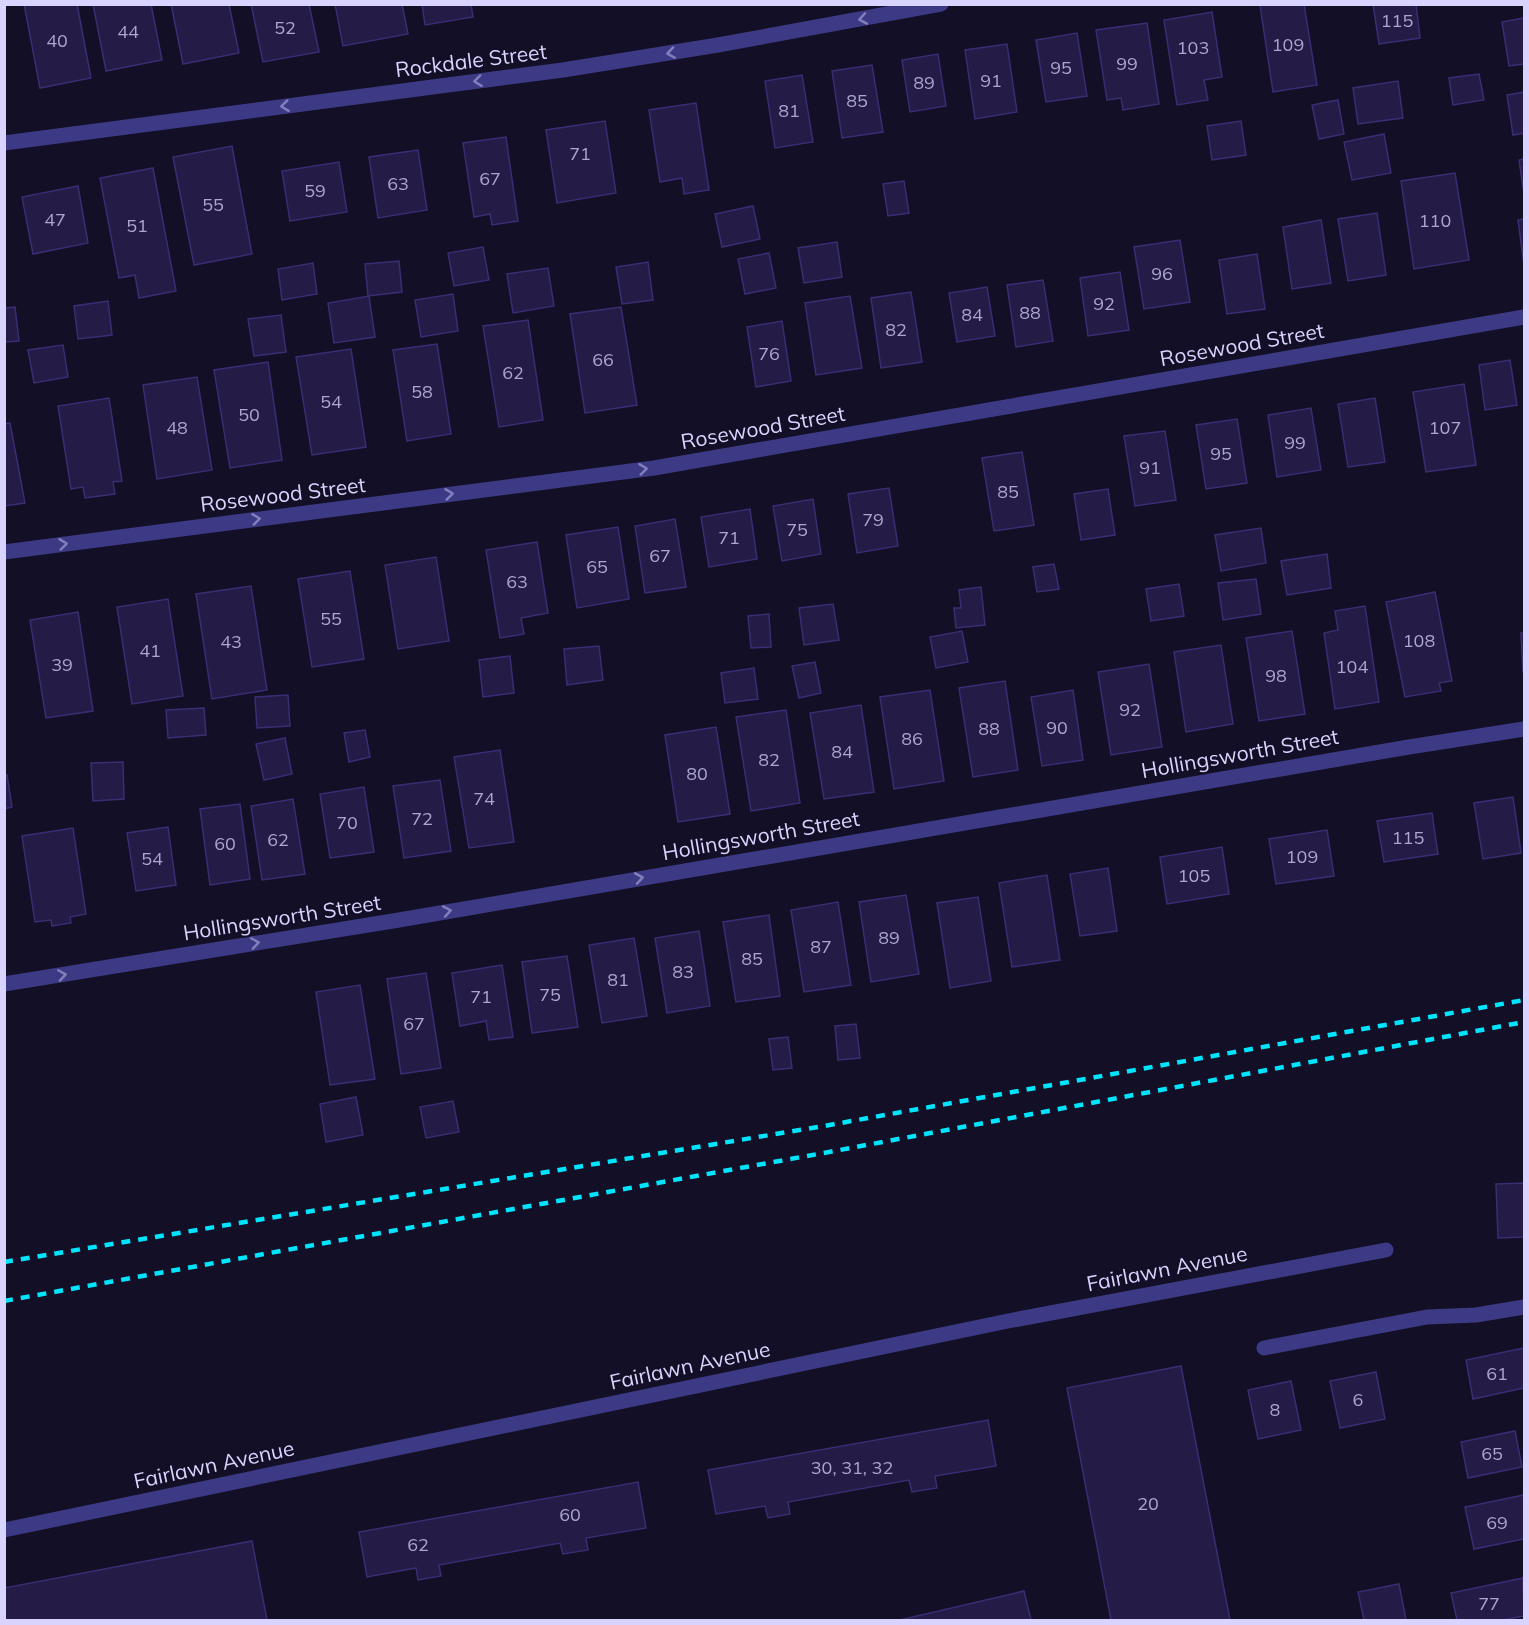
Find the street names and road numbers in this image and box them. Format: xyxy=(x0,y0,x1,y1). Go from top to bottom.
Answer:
street label: Rockdale Street xyxy=(394,38,548,82)
street label: Rosewood Street xyxy=(1158,317,1326,371)
street label: Rosewood Street xyxy=(679,400,847,454)
street label: Rosewood Street xyxy=(199,471,367,517)
street label: Hollingsworth Street xyxy=(1139,723,1340,783)
street label: Hollingsworth Street xyxy=(660,805,861,865)
street label: Hollingsworth Street xyxy=(181,889,383,945)
street label: Fairlawn Avenue xyxy=(1084,1240,1249,1296)
street label: Fairlawn Avenue xyxy=(607,1335,772,1395)
street label: Fairlawn Avenue xyxy=(131,1434,296,1494)

